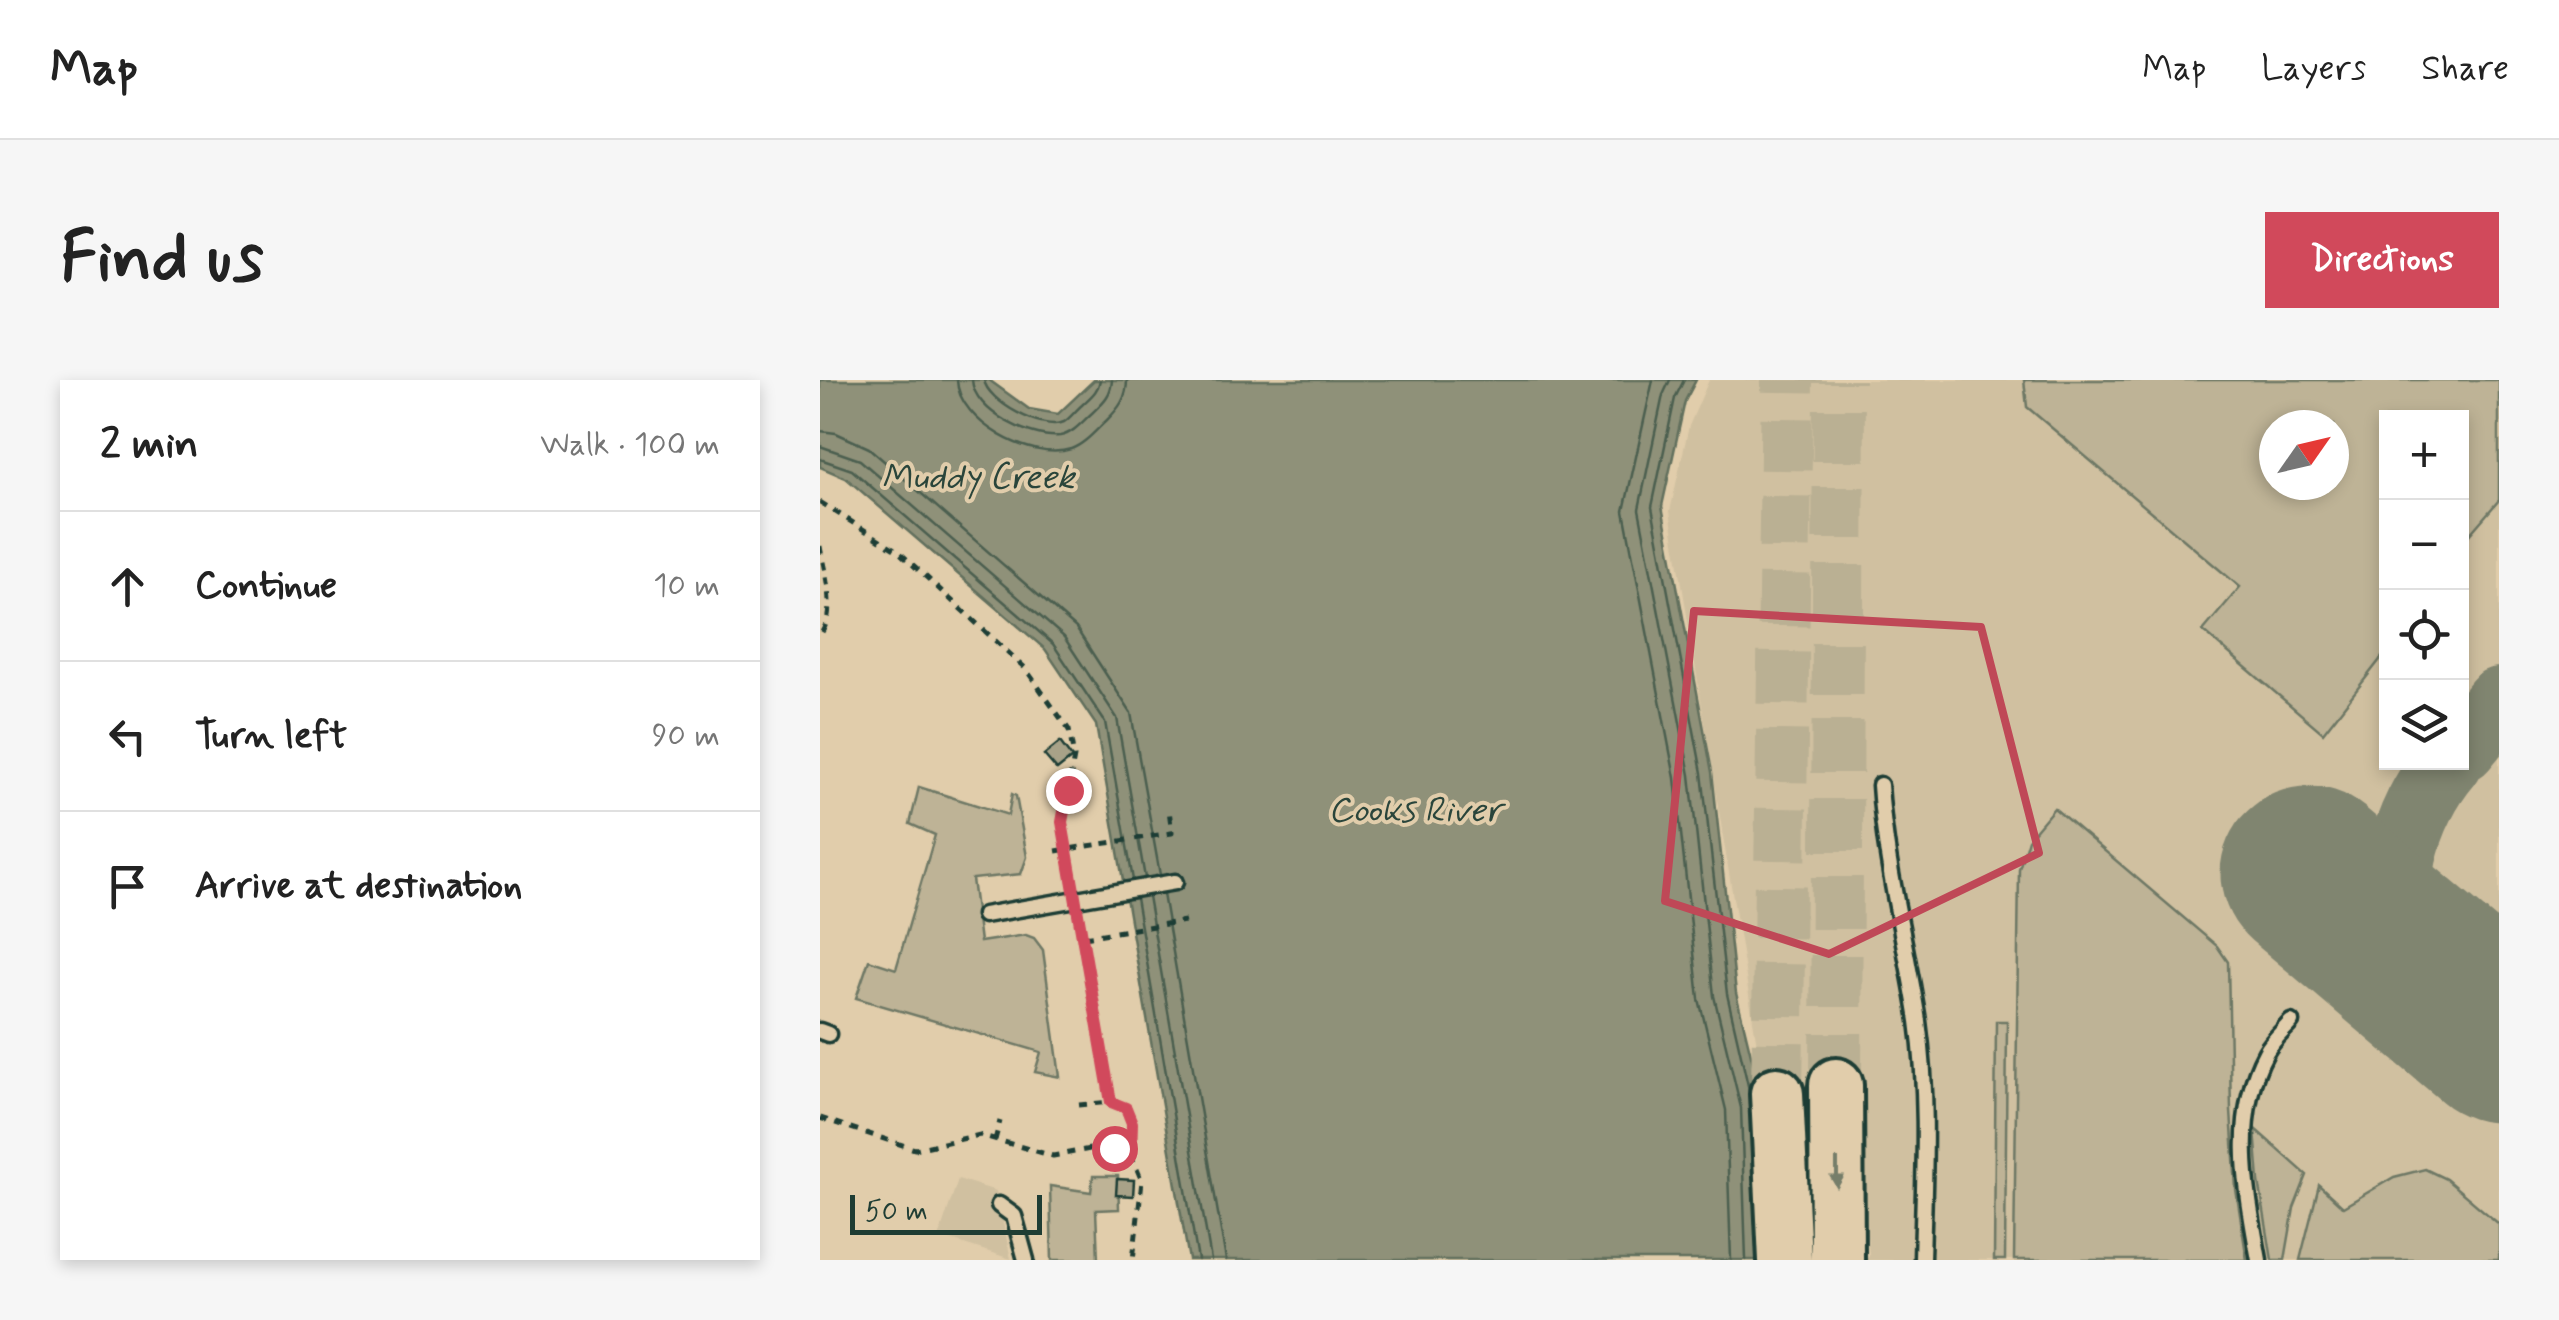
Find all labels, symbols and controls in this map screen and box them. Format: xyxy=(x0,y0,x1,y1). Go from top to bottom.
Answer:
text: Map xyxy=(50,38,138,101)
text: Map xyxy=(2142,46,2206,92)
text: Layers xyxy=(2261,46,2366,92)
text: Share xyxy=(2421,46,2509,92)
button: Directions xyxy=(2265,212,2499,308)
text: Find us xyxy=(60,214,264,306)
north arrow xyxy=(2259,410,2349,500)
map controls xyxy=(2379,410,2469,770)
button: + xyxy=(2379,410,2469,500)
text: 2 min xyxy=(100,418,199,473)
text: Walk · 100 m xyxy=(540,424,720,466)
water label: Muddy Creek xyxy=(881,455,1077,501)
button: − xyxy=(2379,500,2469,590)
icon: ahead xyxy=(100,559,155,614)
text: Continue xyxy=(195,562,337,611)
text: 10 m xyxy=(653,565,720,607)
button: locate xyxy=(2379,590,2469,680)
button: layers xyxy=(2379,680,2469,770)
icon: left xyxy=(100,709,155,764)
text: Turn left xyxy=(195,712,347,761)
text: 90 m xyxy=(652,715,720,757)
route end xyxy=(1046,768,1092,814)
water label: Cooks River xyxy=(1328,788,1506,834)
icon: arrive xyxy=(100,859,155,914)
text: Arrive at destination xyxy=(195,862,522,911)
route start xyxy=(1092,1126,1138,1172)
one-way arrow xyxy=(1829,1157,1845,1189)
scale bar xyxy=(850,1190,1042,1234)
text: 50 m xyxy=(865,1194,928,1231)

